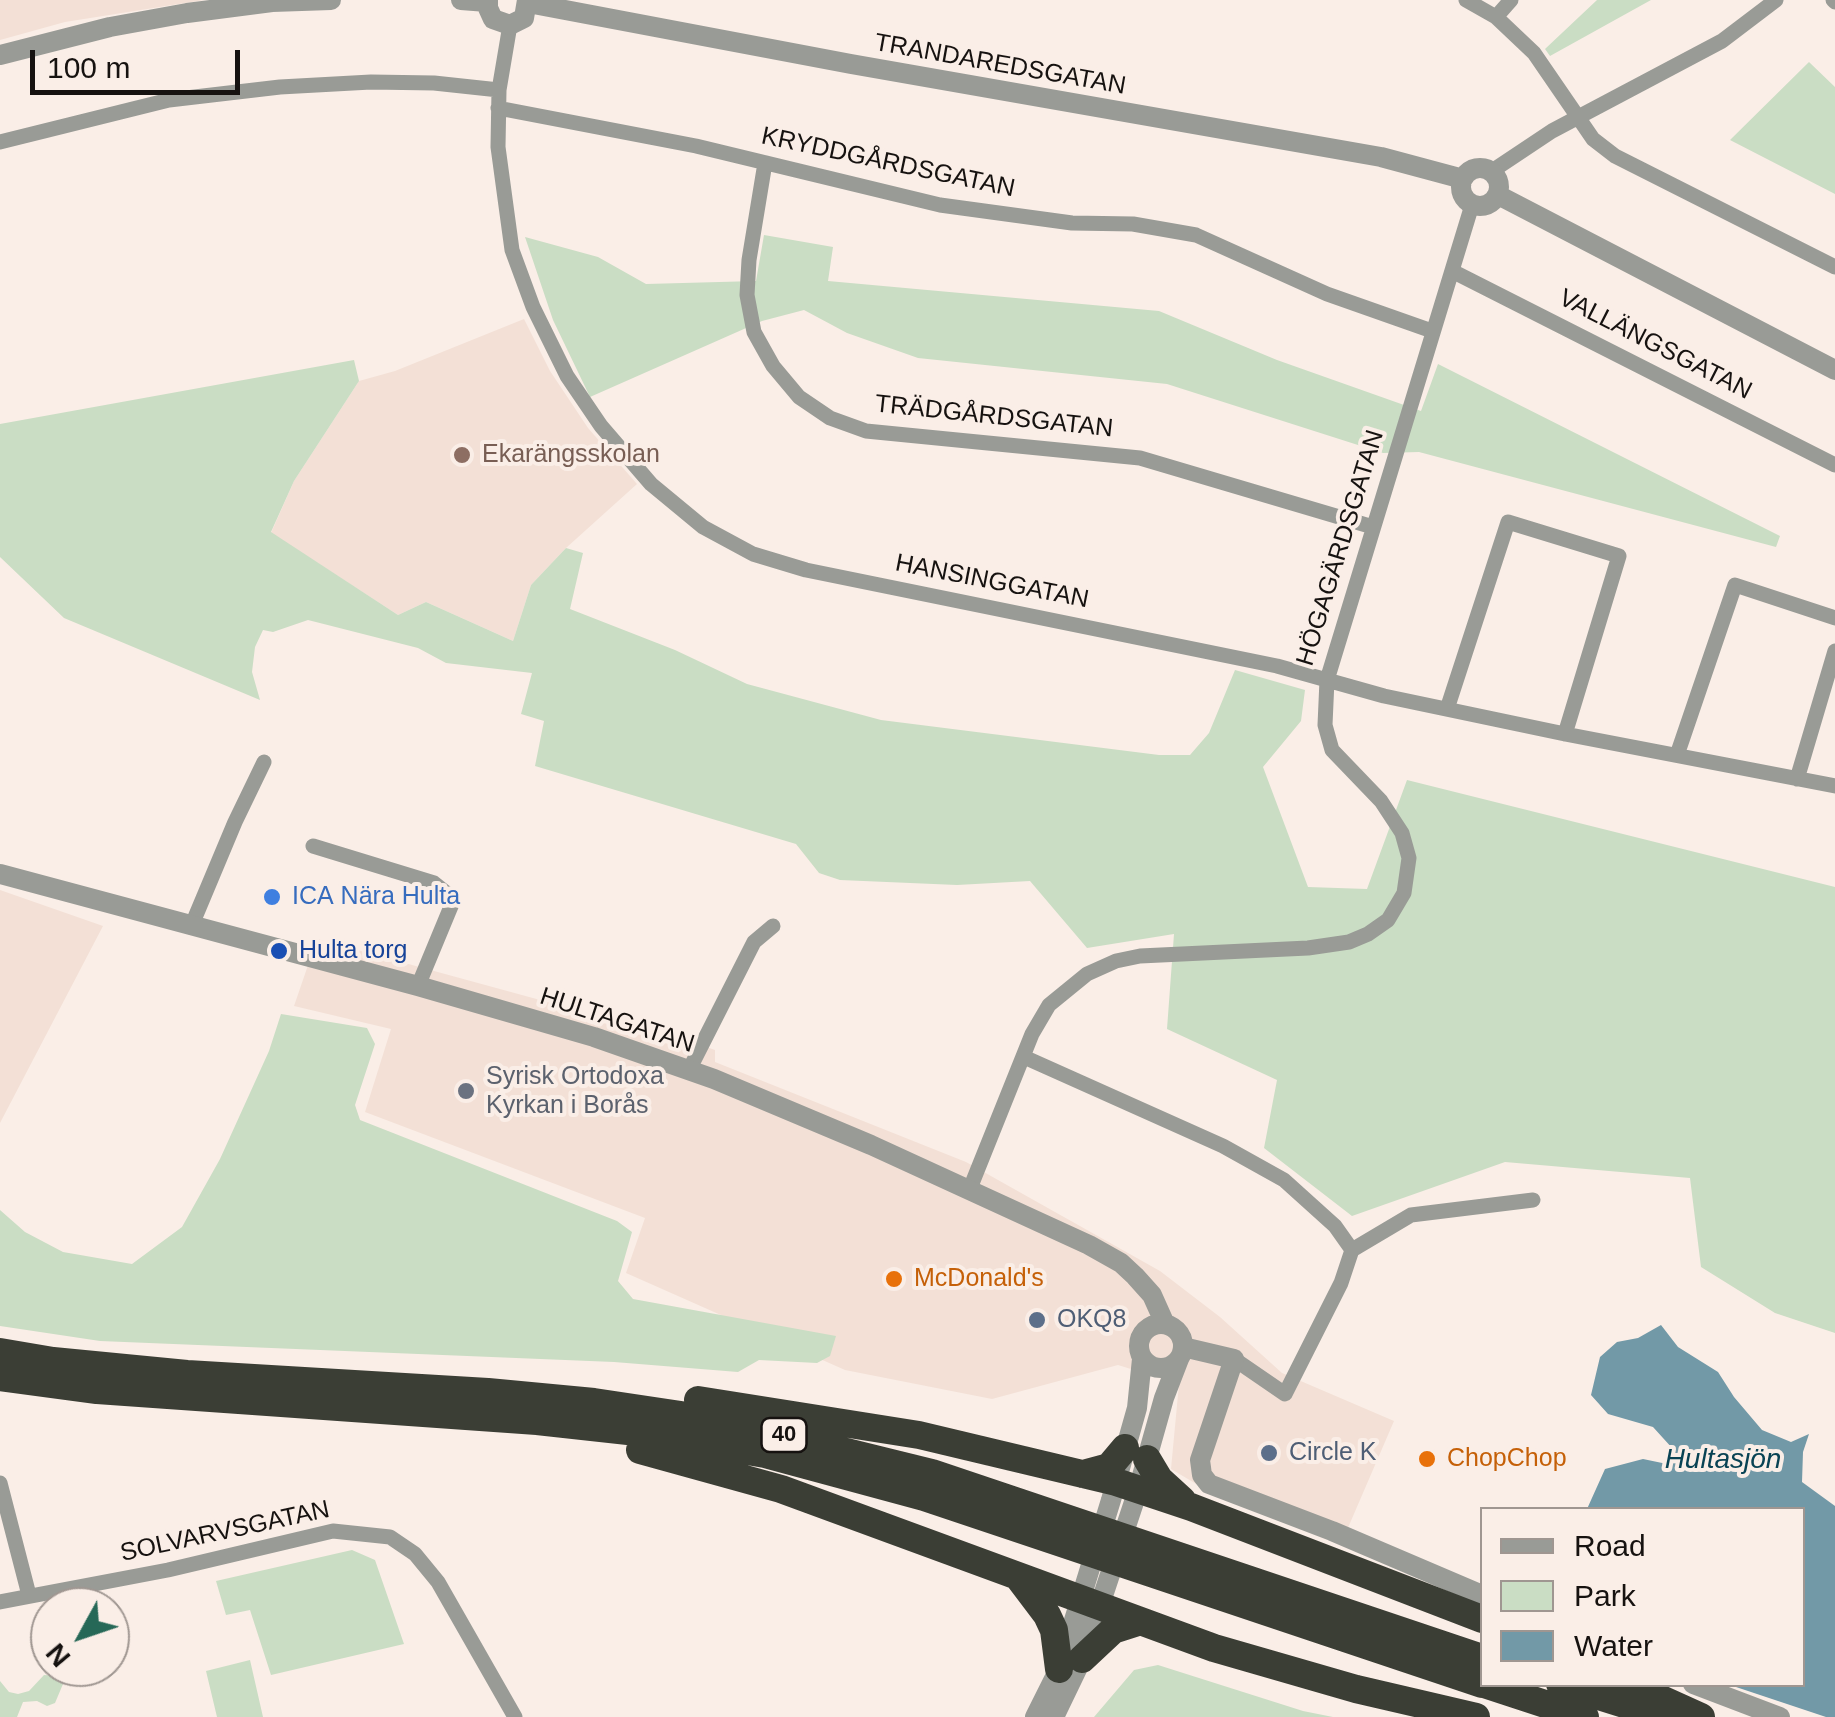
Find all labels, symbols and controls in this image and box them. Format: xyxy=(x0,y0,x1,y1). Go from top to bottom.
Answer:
street label: TRANDAREDSGATAN xyxy=(872,28,1128,102)
scale bar xyxy=(35,30,245,92)
text: 100 m xyxy=(47,51,130,84)
street label: KRYDDGÅRDSGATAN xyxy=(759,121,1017,205)
street label: VALLÄNGSGATAN xyxy=(1553,283,1757,407)
street label: TRÄDGÅRDSGATAN xyxy=(873,390,1115,444)
street label: HÖGAGÄRDSGATAN xyxy=(1291,426,1391,670)
place label: Ekarängsskolan xyxy=(482,440,660,470)
marker: Ekarängsskolan xyxy=(451,444,473,466)
street label: HANSINGGATAN xyxy=(893,549,1091,615)
place label: ICA Nära Hulta xyxy=(292,882,460,912)
marker: ICA Nära Hulta xyxy=(261,886,283,908)
place label: Hulta torg xyxy=(299,936,407,966)
marker: Hulta torg xyxy=(268,940,290,962)
street label: HULTAGATAN xyxy=(536,982,698,1060)
place label: Syrisk Ortodoxa Kyrkan i Borås xyxy=(486,1062,664,1121)
marker: Syrisk Ortodoxa Kyrkan i Borås xyxy=(455,1080,477,1102)
place label: McDonald's xyxy=(914,1264,1044,1294)
marker: McDonald's xyxy=(883,1268,905,1290)
place label: OKQ8 xyxy=(1057,1305,1126,1335)
marker: OKQ8 xyxy=(1026,1309,1048,1331)
road number: 40 xyxy=(762,1418,806,1452)
place label: Circle K xyxy=(1289,1438,1377,1468)
marker: Circle K xyxy=(1258,1442,1280,1464)
water label: Hultasjön xyxy=(1665,1443,1781,1477)
place label: ChopChop xyxy=(1447,1444,1567,1474)
marker: ChopChop xyxy=(1416,1448,1438,1470)
street label: SOLVARVSGATAN xyxy=(118,1495,332,1569)
legend xyxy=(1480,1507,1805,1687)
text: Road xyxy=(1574,1529,1646,1562)
text: Park xyxy=(1574,1579,1636,1612)
north arrow xyxy=(30,1587,130,1687)
text: Water xyxy=(1574,1629,1653,1662)
text: N xyxy=(40,1638,77,1673)

